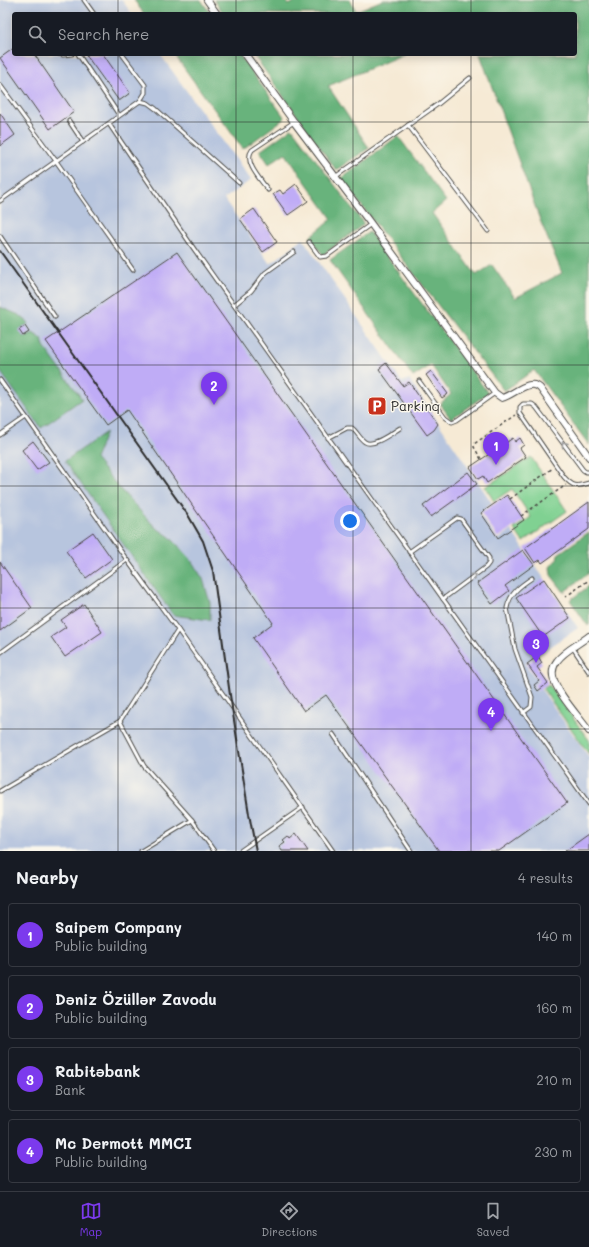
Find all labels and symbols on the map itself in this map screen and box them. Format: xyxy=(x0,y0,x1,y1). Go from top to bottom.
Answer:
pin: 2 xyxy=(201,372,227,405)
parking icon: Parkinq xyxy=(366,395,388,417)
place label: Parkinq xyxy=(391,397,440,414)
pin: 1 xyxy=(483,432,509,465)
one-way arrow xyxy=(561,441,568,448)
your location xyxy=(340,511,360,531)
one-way arrow xyxy=(470,573,477,581)
pin: 3 xyxy=(523,630,549,663)
pin: 4 xyxy=(478,698,504,731)

